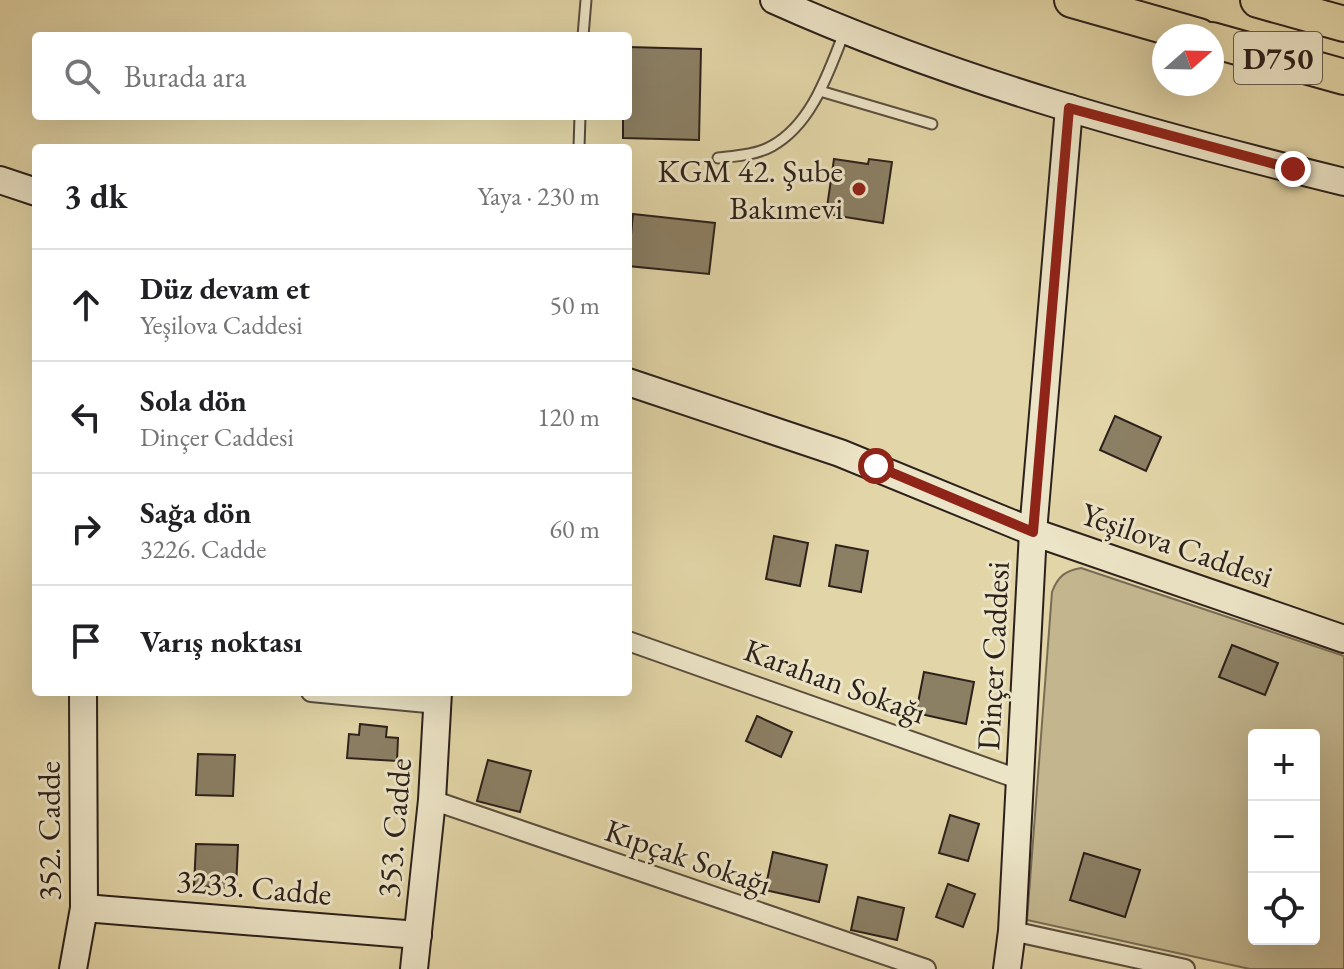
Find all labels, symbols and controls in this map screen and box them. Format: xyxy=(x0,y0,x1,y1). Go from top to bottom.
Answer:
north arrow xyxy=(1152,24,1224,96)
search box xyxy=(32,32,632,120)
road number: D750 xyxy=(1234,32,1322,84)
icon: search xyxy=(60,54,104,98)
text: Burada ara xyxy=(124,57,247,96)
place label: KGM 42. Şube Bakımevi xyxy=(657,150,843,229)
route end xyxy=(1275,151,1311,187)
text: 3 dk xyxy=(64,174,127,218)
text: Yaya · 230 m xyxy=(478,179,600,213)
marker: KGM 42. Şube Bakımevi xyxy=(850,180,868,198)
text: Düz devam et xyxy=(140,269,310,308)
icon: ahead xyxy=(64,283,108,327)
text: 50 m xyxy=(550,288,600,322)
text: Yeşilova Caddesi xyxy=(140,308,303,342)
text: Sola dön xyxy=(140,381,247,420)
icon: left xyxy=(64,395,108,439)
text: 120 m xyxy=(537,400,600,434)
text: Dinçer Caddesi xyxy=(140,420,294,454)
route start xyxy=(858,448,894,484)
text: Sağa dön xyxy=(140,493,251,532)
street label: Yeşilova Caddesi xyxy=(1076,493,1279,597)
icon: right xyxy=(64,507,108,551)
text: 60 m xyxy=(550,512,600,546)
text: 3226. Cadde xyxy=(140,532,266,566)
street label: Dinçer Caddesi xyxy=(967,560,1019,752)
icon: arrive xyxy=(64,619,108,663)
text: Varış noktası xyxy=(140,622,302,661)
street label: Karahan Sokağı xyxy=(738,629,932,733)
map controls xyxy=(1248,729,1320,945)
button: + xyxy=(1248,729,1320,801)
street label: 353. Cadde xyxy=(367,756,421,900)
street label: 352. Cadde xyxy=(28,761,70,901)
button: − xyxy=(1248,801,1320,873)
street label: Kıpçak Sokağı xyxy=(599,809,777,905)
street label: 3233. Cadde xyxy=(175,859,333,915)
button: locate xyxy=(1248,873,1320,945)

